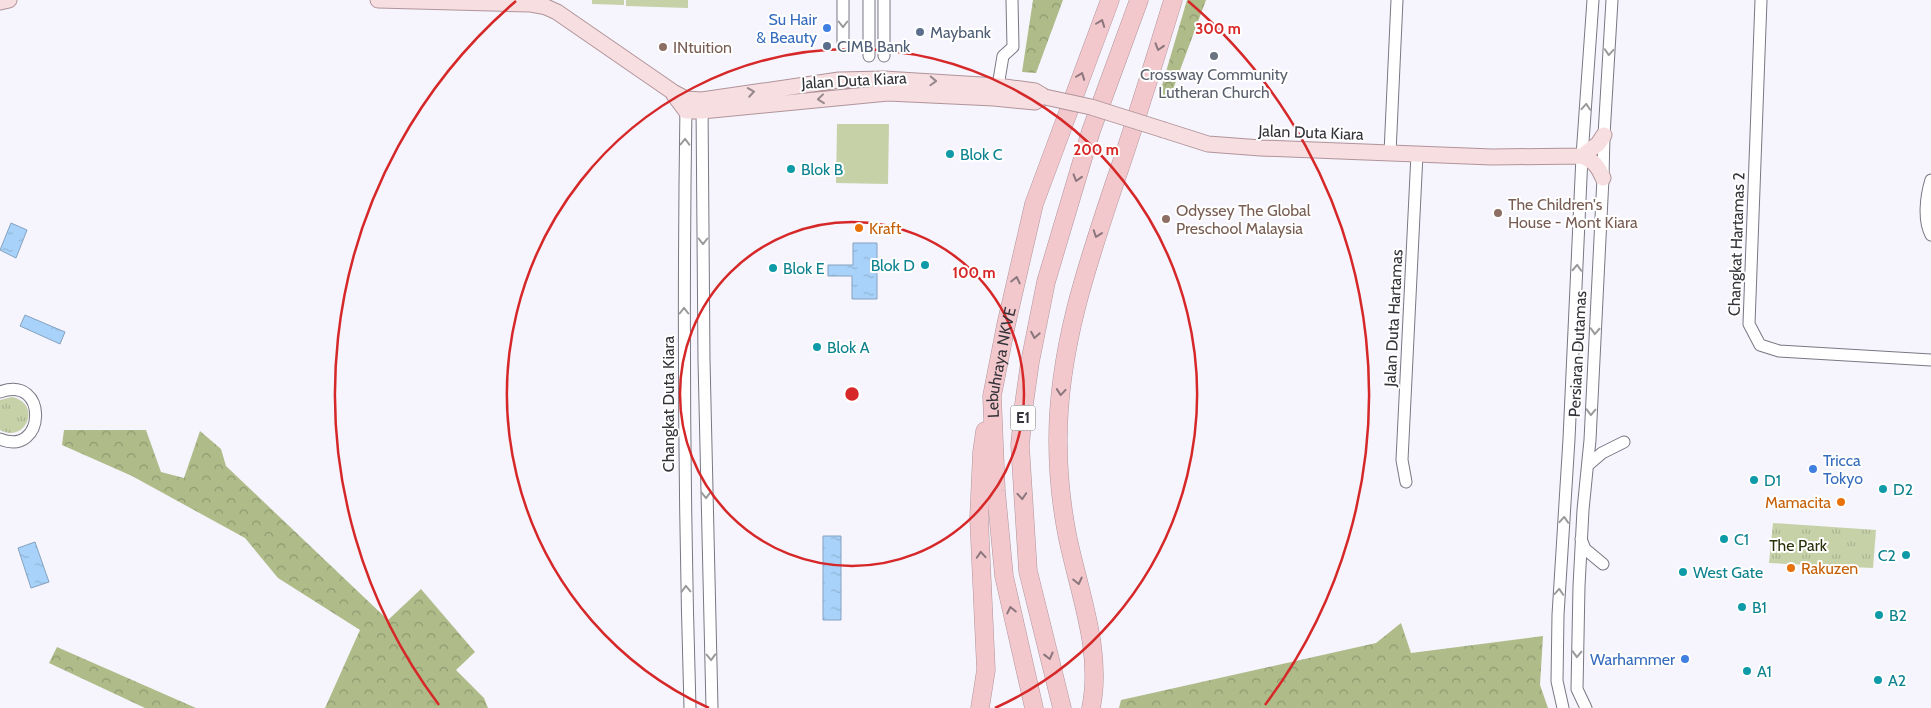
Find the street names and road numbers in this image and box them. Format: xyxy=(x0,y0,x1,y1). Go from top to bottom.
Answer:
street label: Jalan Duta Kiara xyxy=(800,68,907,93)
street label: Jalan Duta Kiara xyxy=(1257,121,1364,144)
street label: Changkat Hartamas 2 xyxy=(1724,172,1749,316)
street label: Jalan Duta Hartamas xyxy=(1380,249,1407,388)
street label: Persiaran Dutamas xyxy=(1565,290,1590,418)
street label: Lebuhraya NKVE xyxy=(983,305,1020,418)
street label: Changkat Duta Kiara xyxy=(659,335,678,472)
road number: E1 xyxy=(1010,406,1036,430)

